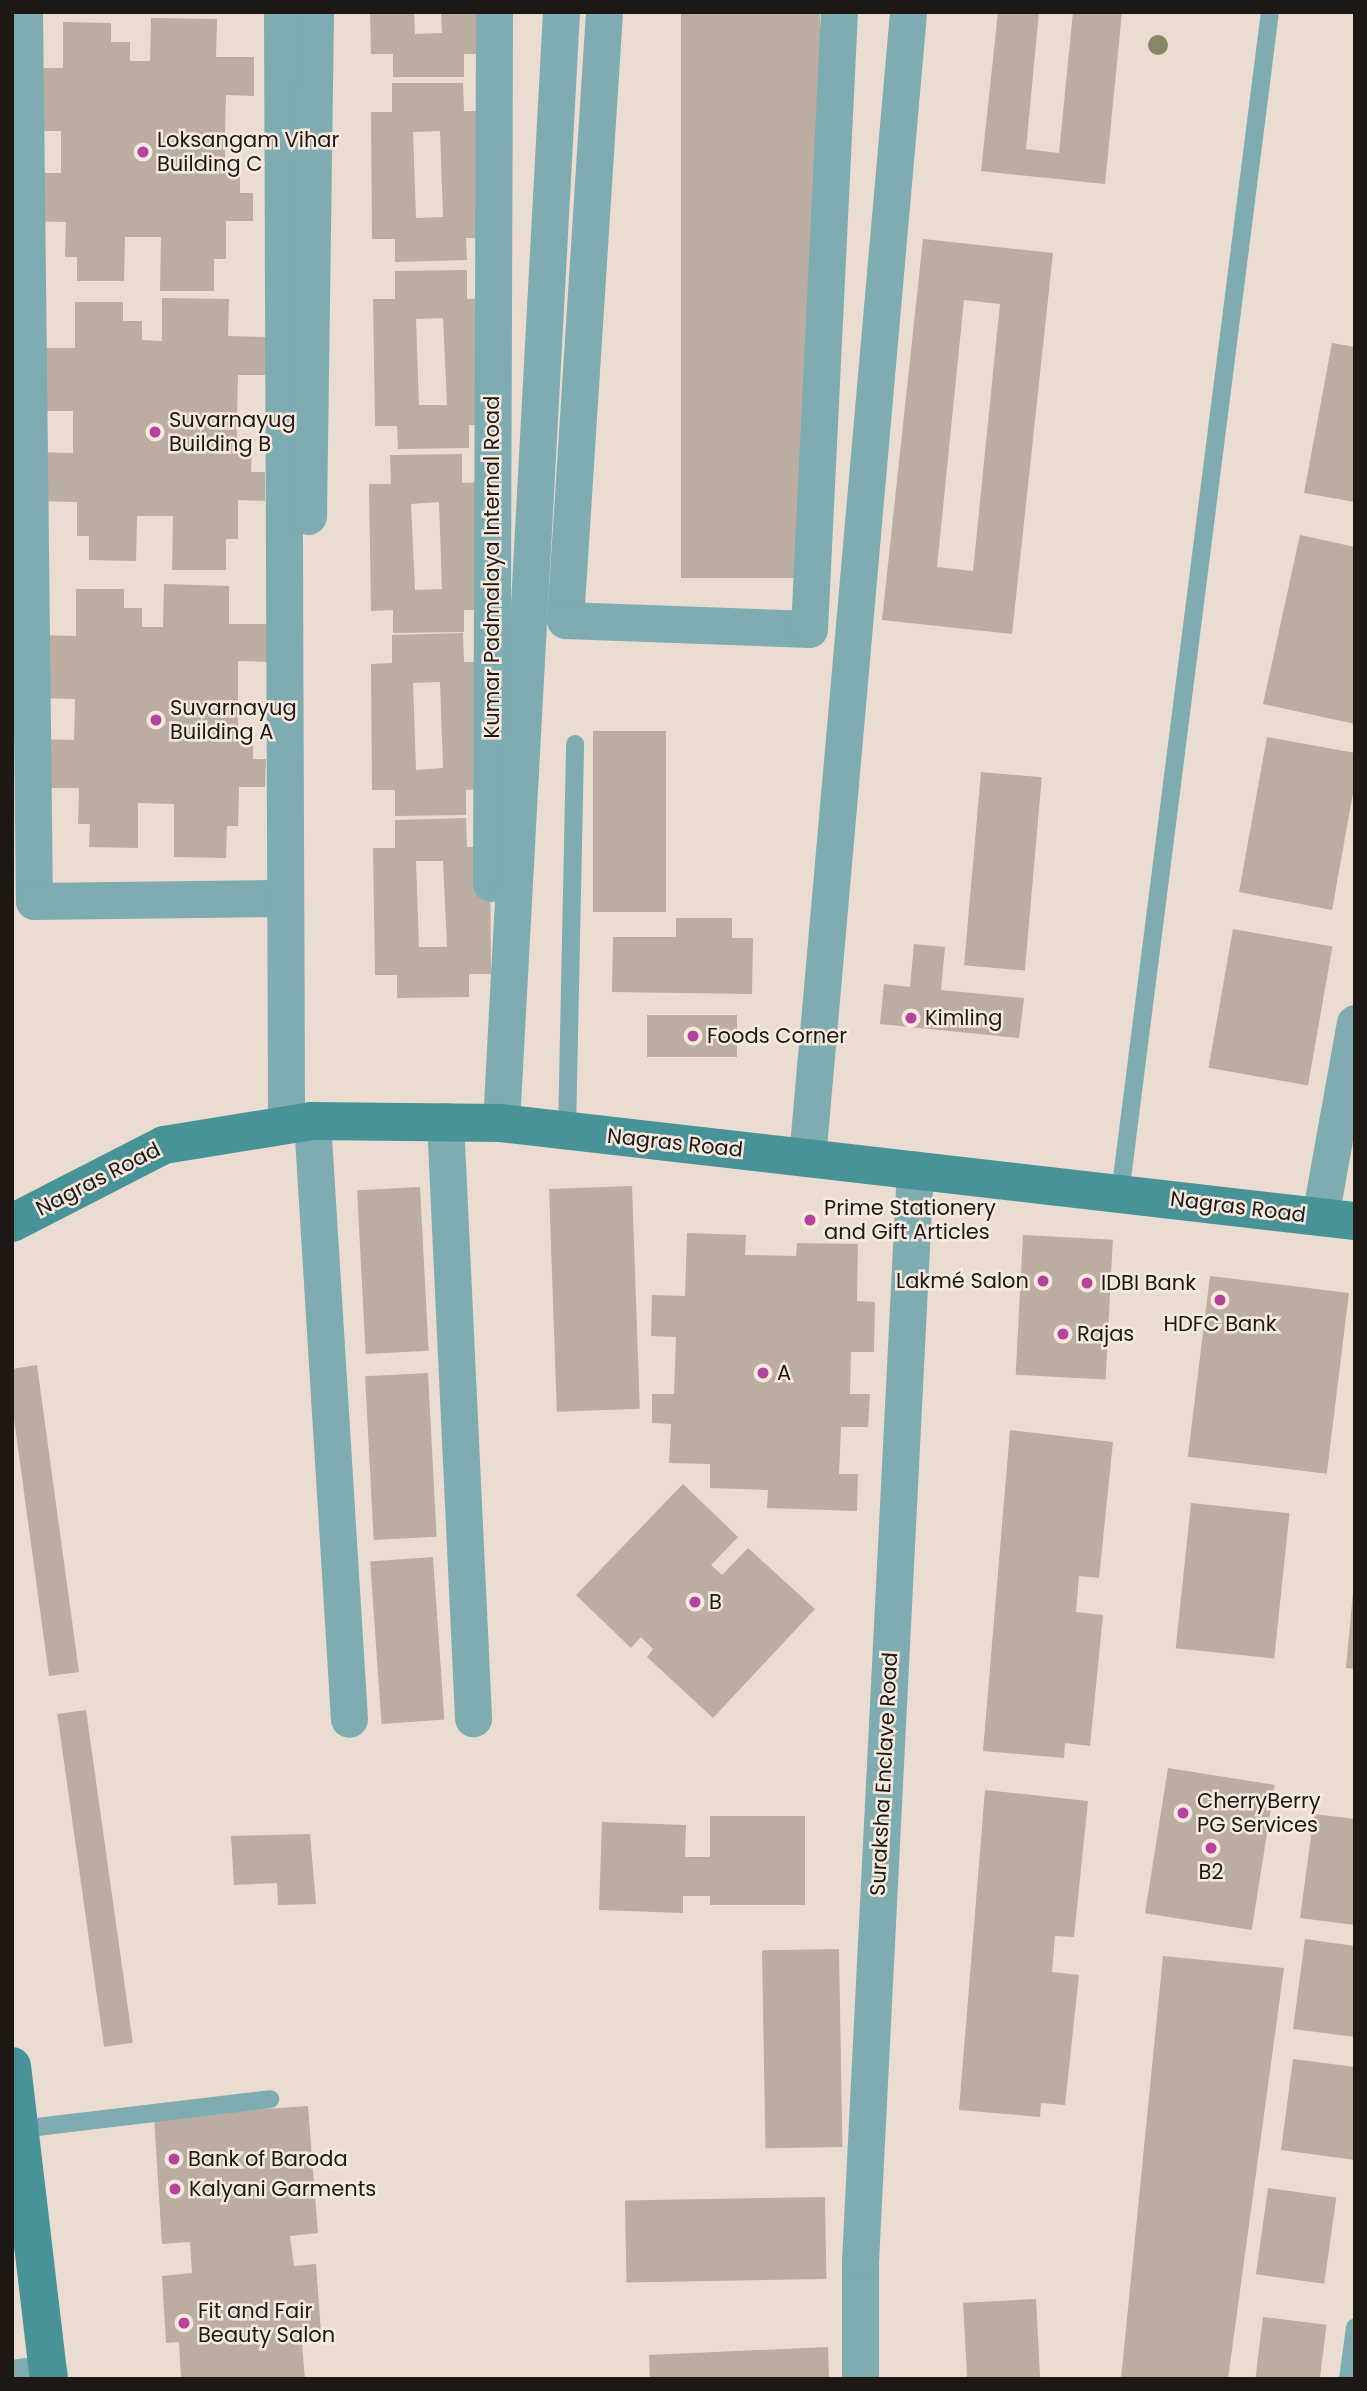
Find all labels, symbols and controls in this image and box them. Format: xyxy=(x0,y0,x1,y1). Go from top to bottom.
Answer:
place label: Loksangam Vihar Building C xyxy=(157,127,339,177)
marker: Loksangam Vihar Building C xyxy=(135,144,151,160)
street label: Kumar Padmalaya Internal Road xyxy=(479,396,505,738)
place label: Suvarnayug Building B xyxy=(169,407,296,457)
marker: Suvarnayug Building B xyxy=(147,424,163,440)
place label: Suvarnayug Building A xyxy=(170,695,297,745)
marker: Suvarnayug Building A xyxy=(148,712,164,728)
place label: Kimling xyxy=(925,1005,1002,1031)
marker: Kimling xyxy=(903,1010,919,1026)
place label: Foods Corner xyxy=(707,1023,847,1049)
marker: Foods Corner xyxy=(685,1028,701,1044)
street label: Nagras Road xyxy=(606,1123,744,1163)
street label: Nagras Road xyxy=(32,1137,164,1221)
street label: Nagras Road xyxy=(1169,1186,1307,1228)
place label: Prime Stationery and Gift Articles xyxy=(824,1195,996,1245)
marker: Prime Stationery and Gift Articles xyxy=(802,1212,818,1228)
place label: Lakmé Salon xyxy=(896,1268,1029,1294)
place label: IDBI Bank xyxy=(1101,1270,1196,1296)
marker: Lakmé Salon xyxy=(1035,1273,1051,1289)
marker: IDBI Bank xyxy=(1079,1275,1095,1291)
marker: HDFC Bank xyxy=(1212,1292,1228,1308)
place label: HDFC Bank xyxy=(1163,1311,1277,1337)
place label: Rajas xyxy=(1077,1321,1134,1347)
marker: Rajas xyxy=(1055,1326,1071,1342)
place label: A xyxy=(777,1360,791,1386)
marker: A xyxy=(755,1365,771,1381)
place label: B xyxy=(709,1589,722,1615)
marker: B xyxy=(687,1594,703,1610)
street label: Suraksha Enclave Road xyxy=(865,1651,903,1897)
place label: CherryBerry PG Services xyxy=(1197,1788,1321,1838)
marker: CherryBerry PG Services xyxy=(1175,1805,1191,1821)
marker: B2 xyxy=(1203,1840,1219,1856)
place label: B2 xyxy=(1199,1859,1223,1885)
place label: Bank of Baroda xyxy=(188,2146,348,2172)
marker: Bank of Baroda xyxy=(166,2151,182,2167)
place label: Kalyani Garments xyxy=(189,2176,376,2202)
marker: Kalyani Garments xyxy=(167,2181,183,2197)
place label: Fit and Fair Beauty Salon xyxy=(198,2298,335,2348)
marker: Fit and Fair Beauty Salon xyxy=(176,2315,192,2331)

